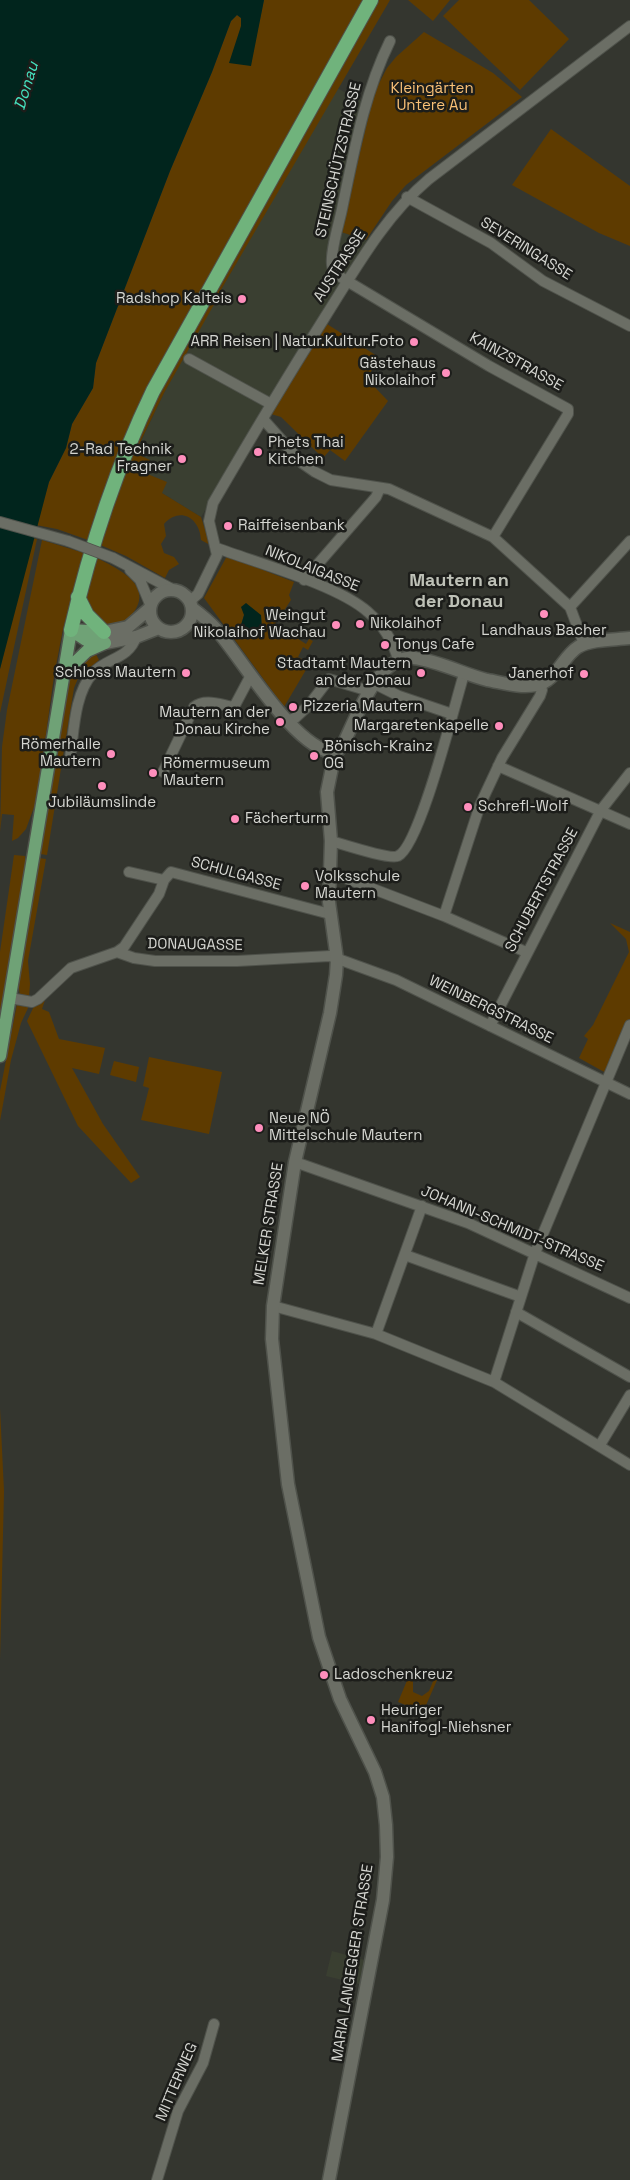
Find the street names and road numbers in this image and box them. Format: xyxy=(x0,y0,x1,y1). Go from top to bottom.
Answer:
street label: STEINSCHÜTZSTRASSE xyxy=(312,81,366,239)
street label: SEVERINGASSE xyxy=(477,214,575,284)
street label: AUSTRASSE xyxy=(310,226,370,306)
street label: KAINZSTRASSE xyxy=(466,329,566,395)
street label: NIKOLAIGASSE xyxy=(262,542,362,596)
street label: SCHUBERTSTRASSE xyxy=(502,825,582,955)
street label: SCHULGASSE xyxy=(189,853,283,895)
street label: DONAUGASSE xyxy=(147,935,243,955)
street label: WEINBERGSTRASSE xyxy=(426,972,556,1048)
street label: MELKER STRASSE xyxy=(250,1161,288,1287)
street label: JOHANN-SCHMIDT-STRASSE xyxy=(418,1182,606,1276)
street label: MARIA LANGEGGER STRASSE xyxy=(328,1863,378,2063)
street label: MITTERWEG xyxy=(152,2040,202,2124)

